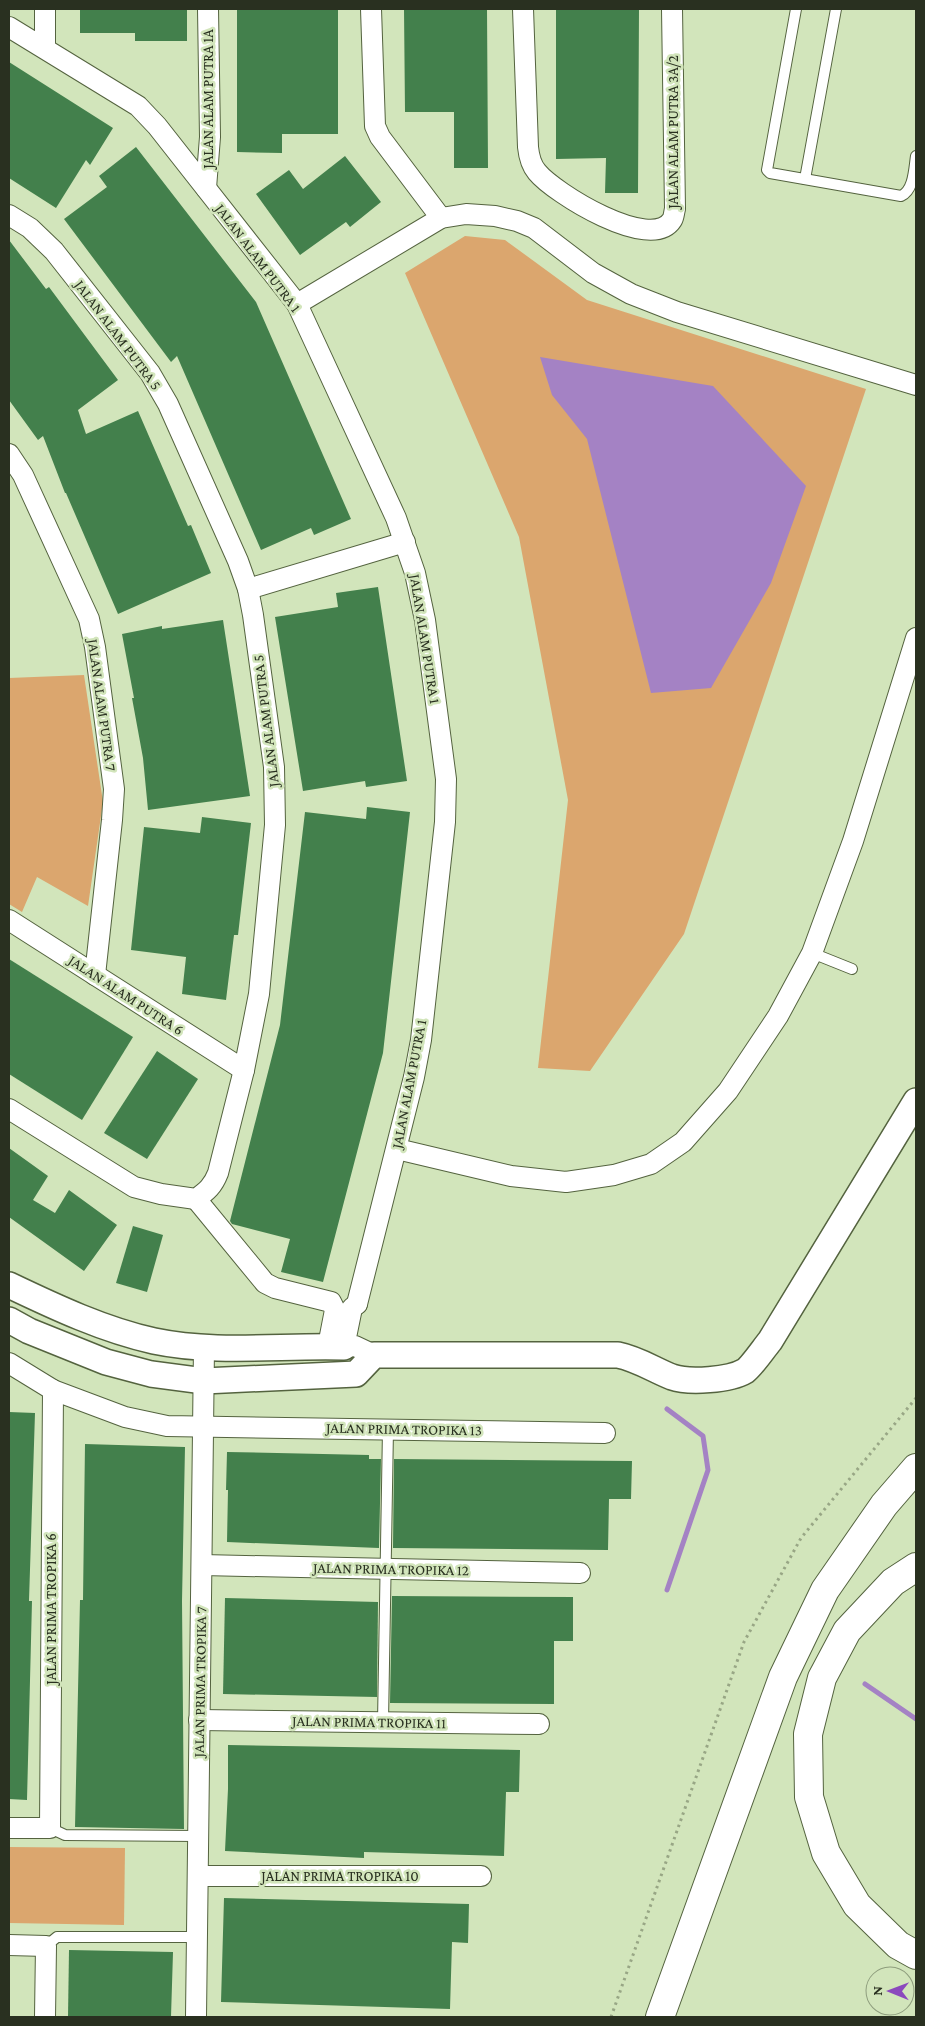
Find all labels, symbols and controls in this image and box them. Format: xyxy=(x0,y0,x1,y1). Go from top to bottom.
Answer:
street label: JALAN ALAM PUTRA 1A xyxy=(200,29,217,171)
street label: JALAN ALAM PUTRA 3A/2 xyxy=(665,55,682,211)
street label: JALAN ALAM PUTRA 1 xyxy=(210,199,304,316)
street label: JALAN ALAM PUTRA 5 xyxy=(70,275,164,394)
street label: JALAN ALAM PUTRA 1 xyxy=(406,571,443,705)
street label: JALAN ALAM PUTRA 7 xyxy=(84,636,119,772)
street label: JALAN ALAM PUTRA 5 xyxy=(250,654,283,790)
street label: JALAN ALAM PUTRA 6 xyxy=(63,951,186,1039)
street label: JALAN ALAM PUTRA 1 xyxy=(388,1018,430,1152)
street label: JALAN PRIMA TROPIKA 13 xyxy=(324,1420,482,1439)
street label: JALAN PRIMA TROPIKA 6 xyxy=(43,1533,60,1687)
street label: JALAN PRIMA TROPIKA 12 xyxy=(311,1560,469,1579)
street label: JALAN PRIMA TROPIKA 7 xyxy=(191,1606,210,1760)
street label: JALAN PRIMA TROPIKA 11 xyxy=(290,1713,446,1732)
street label: JALAN PRIMA TROPIKA 10 xyxy=(259,1868,419,1885)
north arrow xyxy=(865,1966,915,2016)
text: N xyxy=(869,1985,885,1996)

